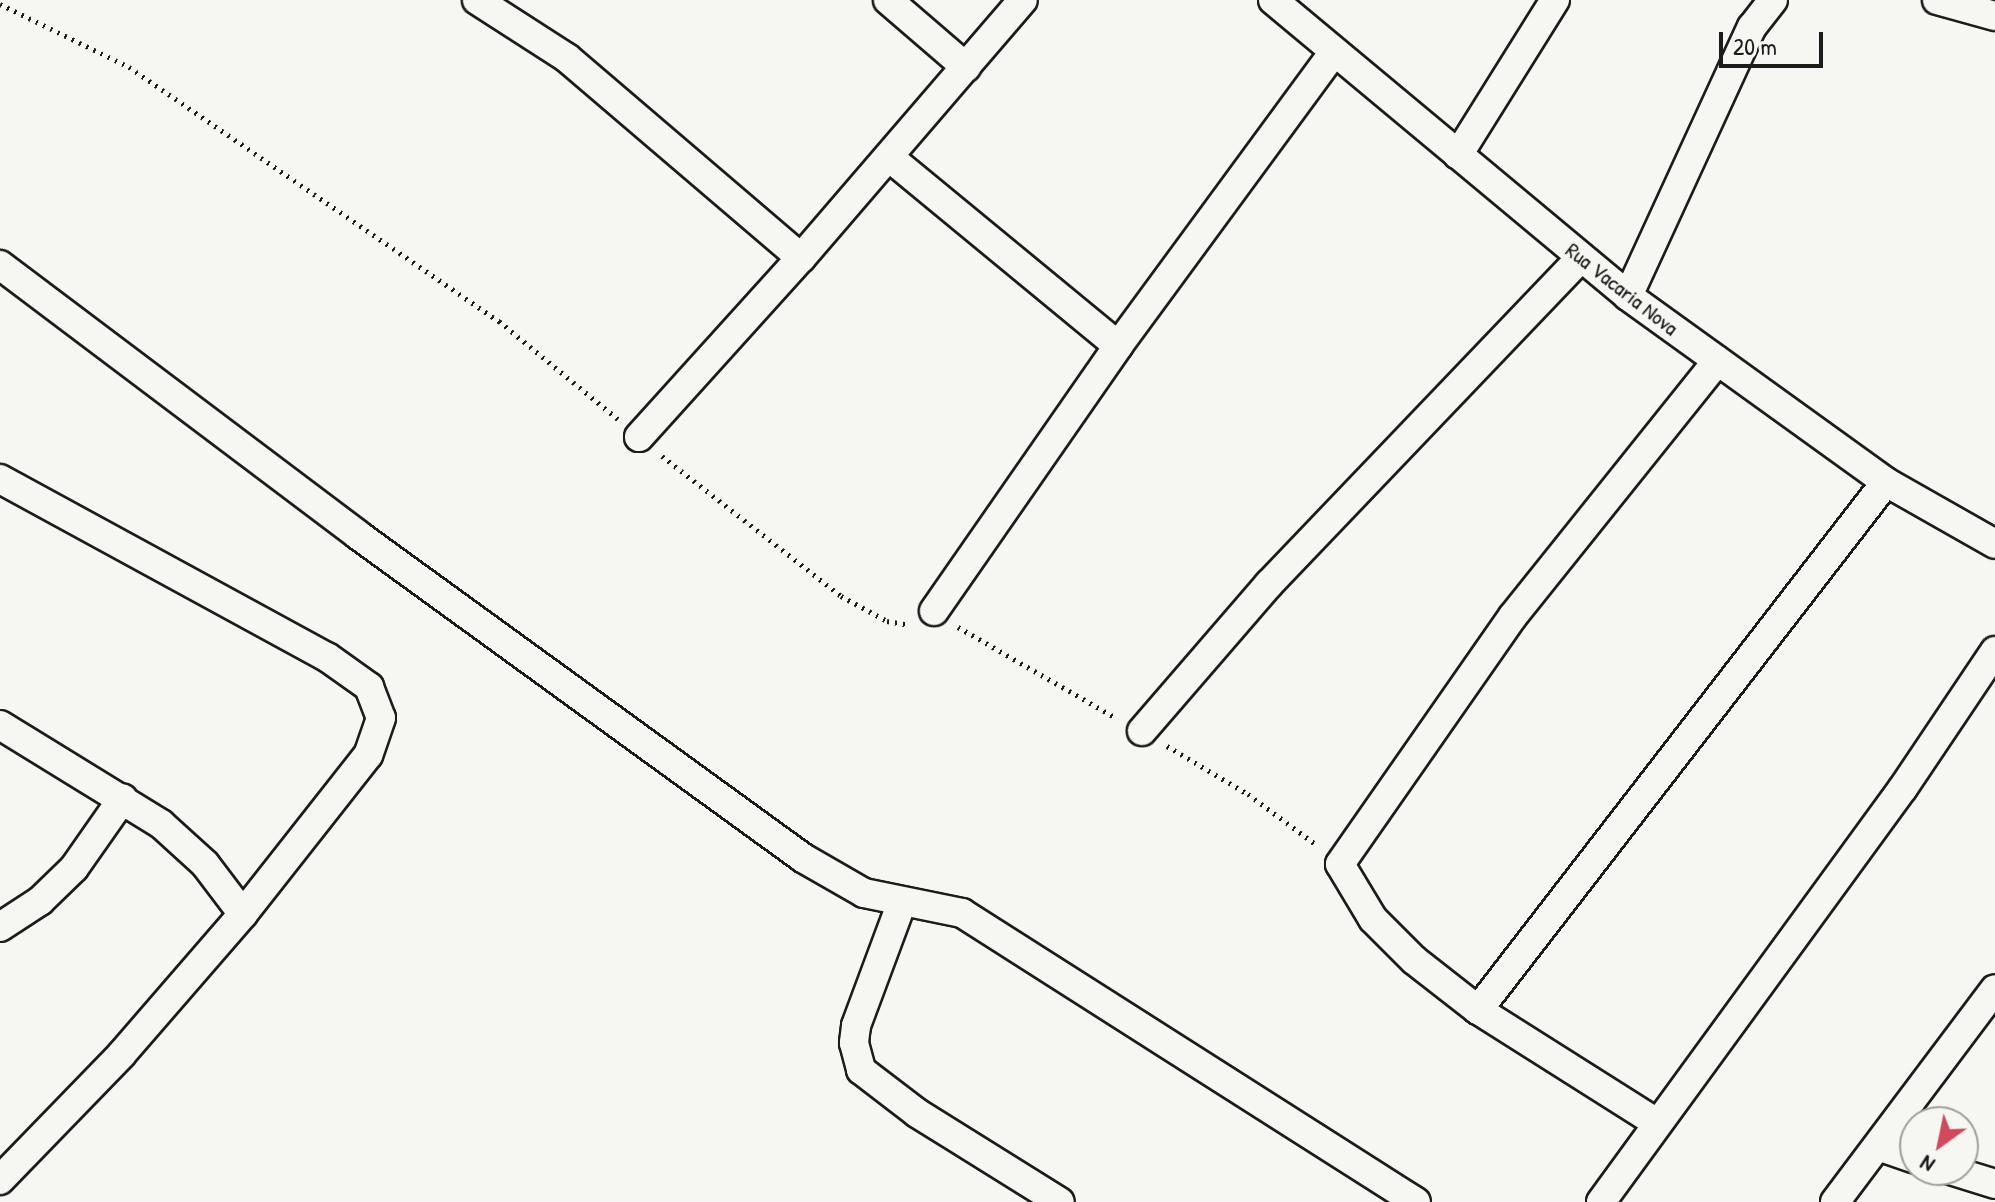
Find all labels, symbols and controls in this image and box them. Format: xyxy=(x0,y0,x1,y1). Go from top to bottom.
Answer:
scale bar xyxy=(1723,16,1827,66)
text: 20 m xyxy=(1733,30,1777,62)
street label: Rua Vacaria Nova xyxy=(1560,237,1684,341)
north arrow xyxy=(1899,1106,1979,1186)
text: N xyxy=(1914,1149,1940,1180)

